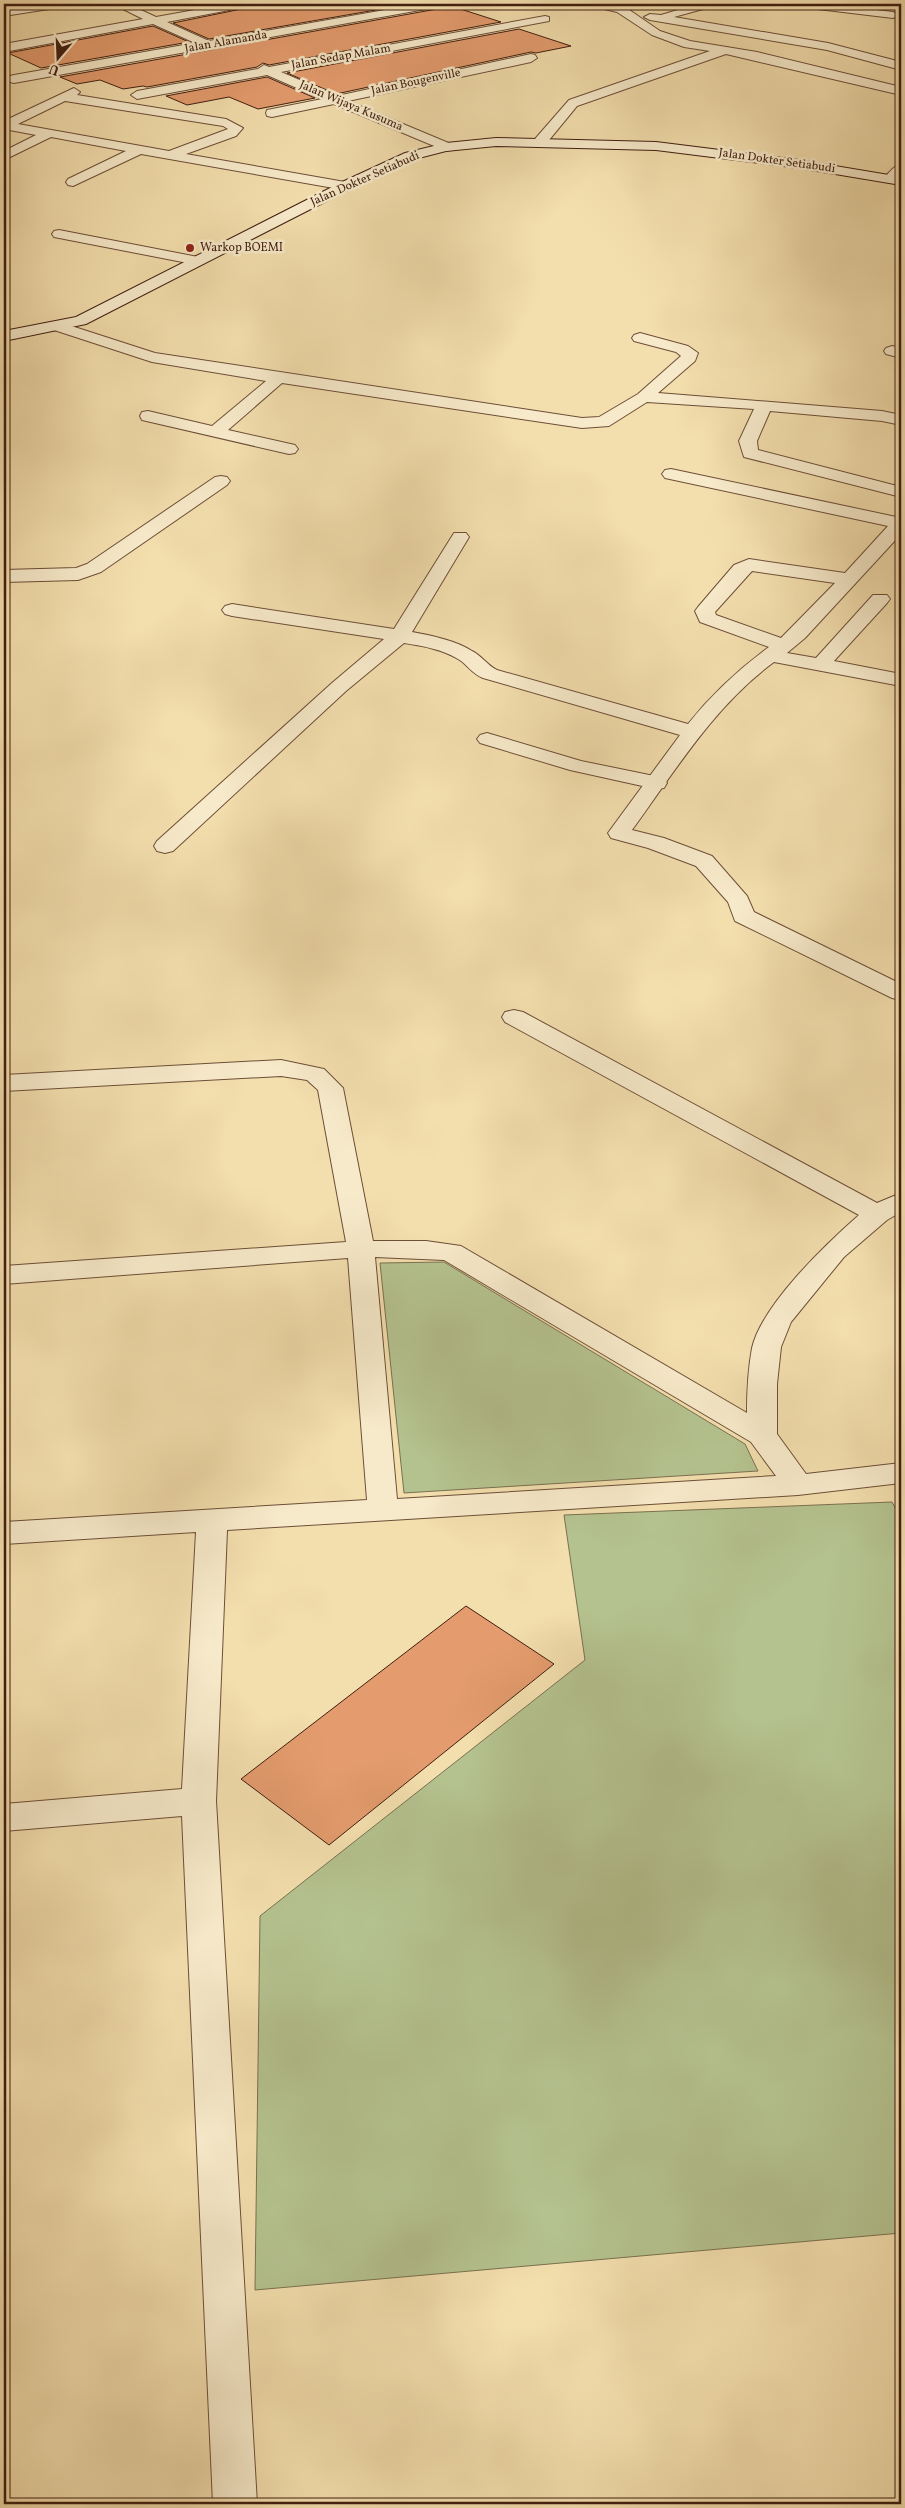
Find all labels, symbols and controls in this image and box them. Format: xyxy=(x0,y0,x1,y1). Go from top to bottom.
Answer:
street label: Jalan Alamanda xyxy=(183,27,269,57)
north arrow xyxy=(32,32,82,82)
street label: Jalan Sedap Malam xyxy=(290,40,392,74)
text: U xyxy=(46,58,62,79)
street label: Jalan Bougenville xyxy=(370,65,462,99)
street label: Jalan Wijaya Kusuma xyxy=(297,77,405,135)
street label: Jalan Dokter Setiabudi xyxy=(718,145,837,177)
street label: Jalan Dokter Setiabudi xyxy=(308,148,422,210)
place label: Warkop BOEMI xyxy=(200,240,283,256)
marker: Warkop BOEMI xyxy=(184,242,196,254)

